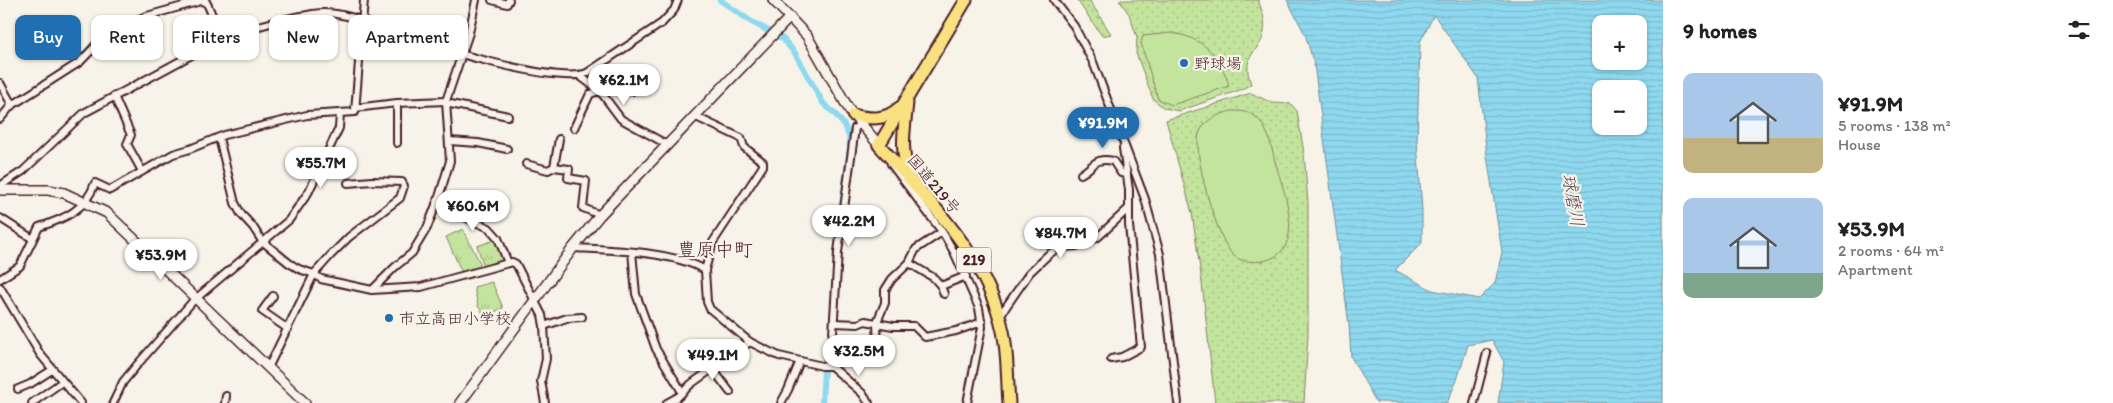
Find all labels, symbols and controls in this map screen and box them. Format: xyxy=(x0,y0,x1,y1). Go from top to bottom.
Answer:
chip: Buy xyxy=(15,15,81,60)
chip: Rent xyxy=(91,15,163,60)
chip: Filters xyxy=(173,15,259,60)
chip: New xyxy=(269,15,338,60)
chip: Apartment xyxy=(348,15,468,60)
map controls xyxy=(1592,15,1647,135)
button: + xyxy=(1592,15,1647,70)
icon: filters xyxy=(2065,16,2093,44)
text: 9 homes xyxy=(1683,18,1757,43)
place label: 野球場 xyxy=(1194,54,1242,73)
marker: 野球場 xyxy=(1178,57,1190,69)
pin: ¥62.1M xyxy=(583,64,665,106)
text: ¥62.1M xyxy=(599,70,649,89)
button: − xyxy=(1592,80,1647,135)
text: ¥91.9M xyxy=(1838,91,1903,116)
icon: home xyxy=(1723,93,1783,153)
pin: ¥91.9M xyxy=(1062,106,1144,149)
text: ¥91.9M xyxy=(1078,113,1128,132)
text: 5 rooms · 138 m² xyxy=(1838,116,1951,135)
text: House xyxy=(1838,135,1881,154)
pin: ¥55.7M xyxy=(280,146,362,189)
street label: 国道219号 xyxy=(904,150,964,218)
text: ¥55.7M xyxy=(296,153,346,172)
water label: 球磨川 xyxy=(1557,172,1589,228)
pin: ¥60.6M xyxy=(432,190,514,232)
text: ¥60.6M xyxy=(447,196,499,215)
pin: ¥42.2M xyxy=(808,204,890,247)
text: ¥42.2M xyxy=(823,211,875,230)
pin: ¥84.7M xyxy=(1020,216,1102,259)
text: ¥53.9M xyxy=(1838,216,1905,241)
icon: home xyxy=(1723,218,1783,278)
text: ¥84.7M xyxy=(1035,223,1087,242)
pin: ¥53.9M xyxy=(120,238,202,281)
district label: 豊原中町 xyxy=(677,238,753,261)
text: 2 rooms · 64 m² xyxy=(1838,241,1944,260)
text: ¥53.9M xyxy=(136,245,186,264)
road number: 219 xyxy=(956,248,992,272)
text: Apartment xyxy=(1838,260,1913,279)
place label: 市立高田小学校 xyxy=(399,309,511,328)
marker: 市立高田小学校 xyxy=(383,312,395,324)
pin: ¥32.5M xyxy=(818,334,900,377)
pin: ¥49.1M xyxy=(672,338,754,381)
text: ¥32.5M xyxy=(833,341,885,360)
text: ¥49.1M xyxy=(688,345,738,364)

